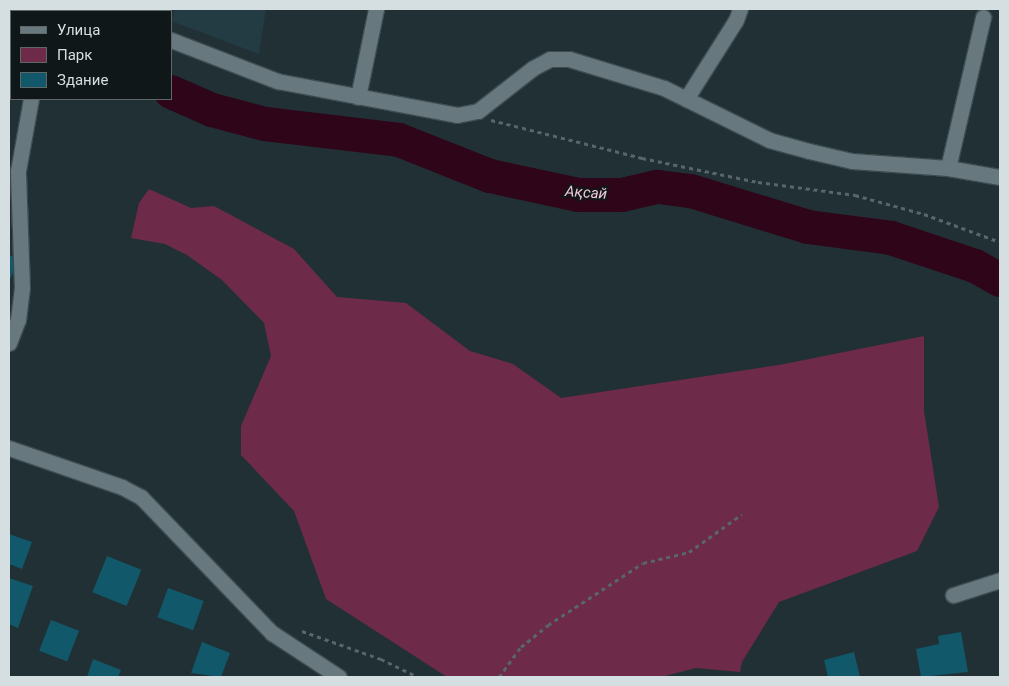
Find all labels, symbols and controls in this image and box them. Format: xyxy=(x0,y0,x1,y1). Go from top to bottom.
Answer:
legend xyxy=(10,10,172,100)
text: Улица xyxy=(57,21,100,39)
text: Парк xyxy=(57,46,92,64)
text: Здание xyxy=(57,71,108,89)
water label: Ақсай xyxy=(564,183,608,203)

